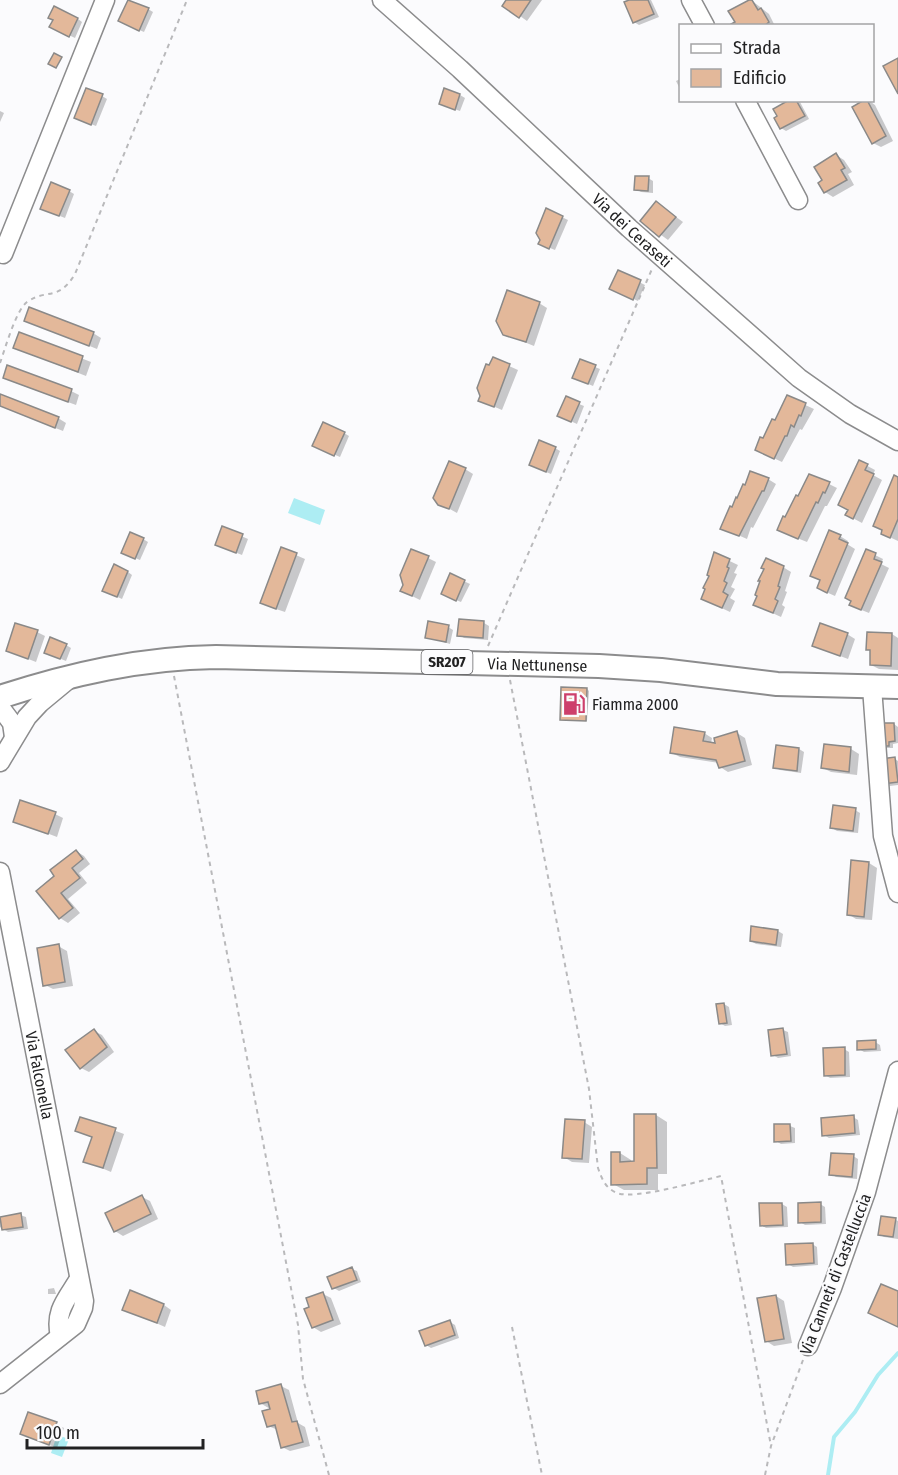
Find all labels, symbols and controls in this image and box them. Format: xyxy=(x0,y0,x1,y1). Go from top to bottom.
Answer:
legend xyxy=(679,24,874,102)
text: Strada xyxy=(733,37,781,59)
text: Edificio xyxy=(733,67,786,89)
street label: Via dei Ceraseti xyxy=(588,190,676,271)
road number: SR207 xyxy=(422,650,472,674)
street label: Via Nettunense xyxy=(487,654,588,676)
fuel station icon: Fiamma 2000 xyxy=(561,691,587,717)
place label: Fiamma 2000 xyxy=(592,695,679,714)
street label: Via Falconella xyxy=(21,1030,57,1121)
street label: Via Canneti di Castelluccia xyxy=(796,1191,875,1358)
scale bar xyxy=(27,1412,202,1450)
text: 100 m xyxy=(36,1422,80,1444)

